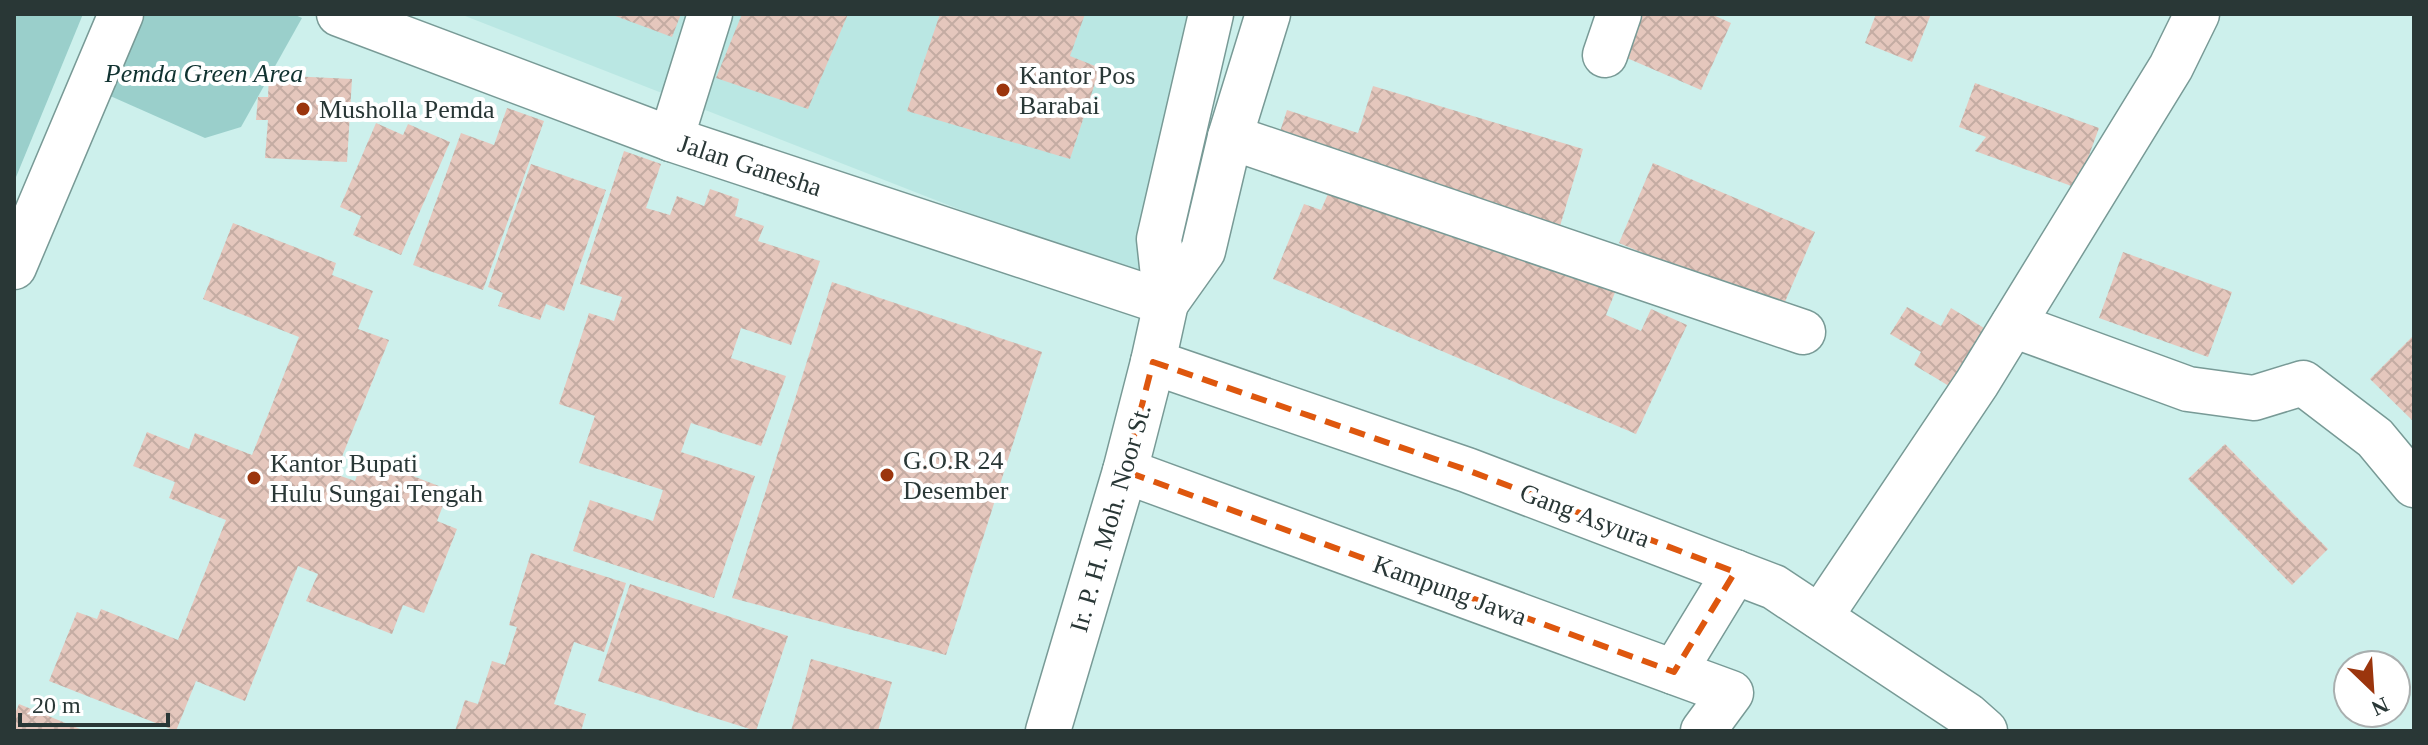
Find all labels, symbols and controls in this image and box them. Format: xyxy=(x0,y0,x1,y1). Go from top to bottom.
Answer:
park label: Pemda Green Area xyxy=(104,59,303,88)
place label: Kantor Pos Barabai xyxy=(1019,61,1135,120)
marker: Kantor Pos Barabai xyxy=(994,81,1012,99)
place label: Musholla Pemda xyxy=(319,95,495,124)
marker: Musholla Pemda xyxy=(294,100,312,118)
street label: Jalan Ganesha xyxy=(674,129,826,202)
street label: Ir. P. H. Moh. Noor St. xyxy=(1064,401,1157,635)
place label: G.O.R 24 Desember xyxy=(903,446,1009,505)
place label: Kantor Bupati Hulu Sungai Tengah xyxy=(270,449,483,508)
marker: G.O.R 24 Desember xyxy=(878,466,896,484)
marker: Kantor Bupati Hulu Sungai Tengah xyxy=(245,469,263,487)
street label: Gang Asyura xyxy=(1516,477,1654,554)
street label: Kampung Jawa xyxy=(1369,549,1531,632)
north arrow xyxy=(2332,649,2412,729)
scale bar xyxy=(20,677,168,727)
text: 20 m xyxy=(32,692,81,718)
text: N xyxy=(2368,692,2393,721)

